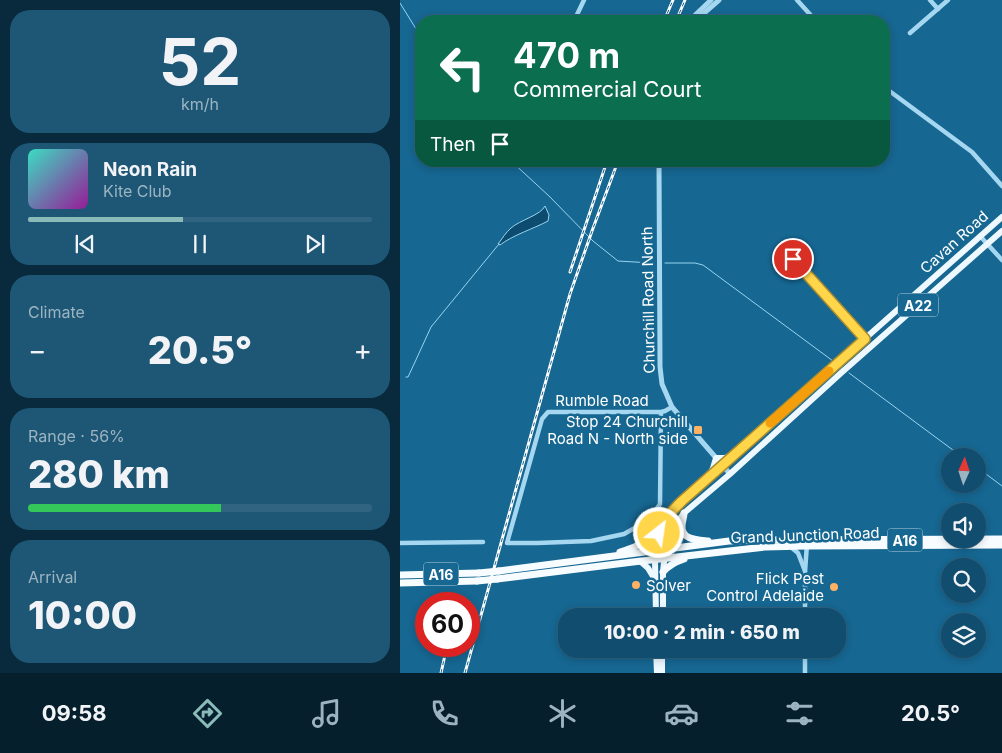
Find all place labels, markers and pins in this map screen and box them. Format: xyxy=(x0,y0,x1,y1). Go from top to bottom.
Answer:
pin xyxy=(772,238,814,280)
place label: Stop 24 Churchill Road N - North side xyxy=(547,412,688,448)
marker: Stop 24 Churchill Road N - North side xyxy=(692,424,704,436)
place label: Flick Pest Control Adelaide xyxy=(706,569,824,605)
place label: Solver xyxy=(646,576,691,595)
marker: Solver xyxy=(630,579,642,591)
marker: Flick Pest Control Adelaide xyxy=(828,581,840,593)

